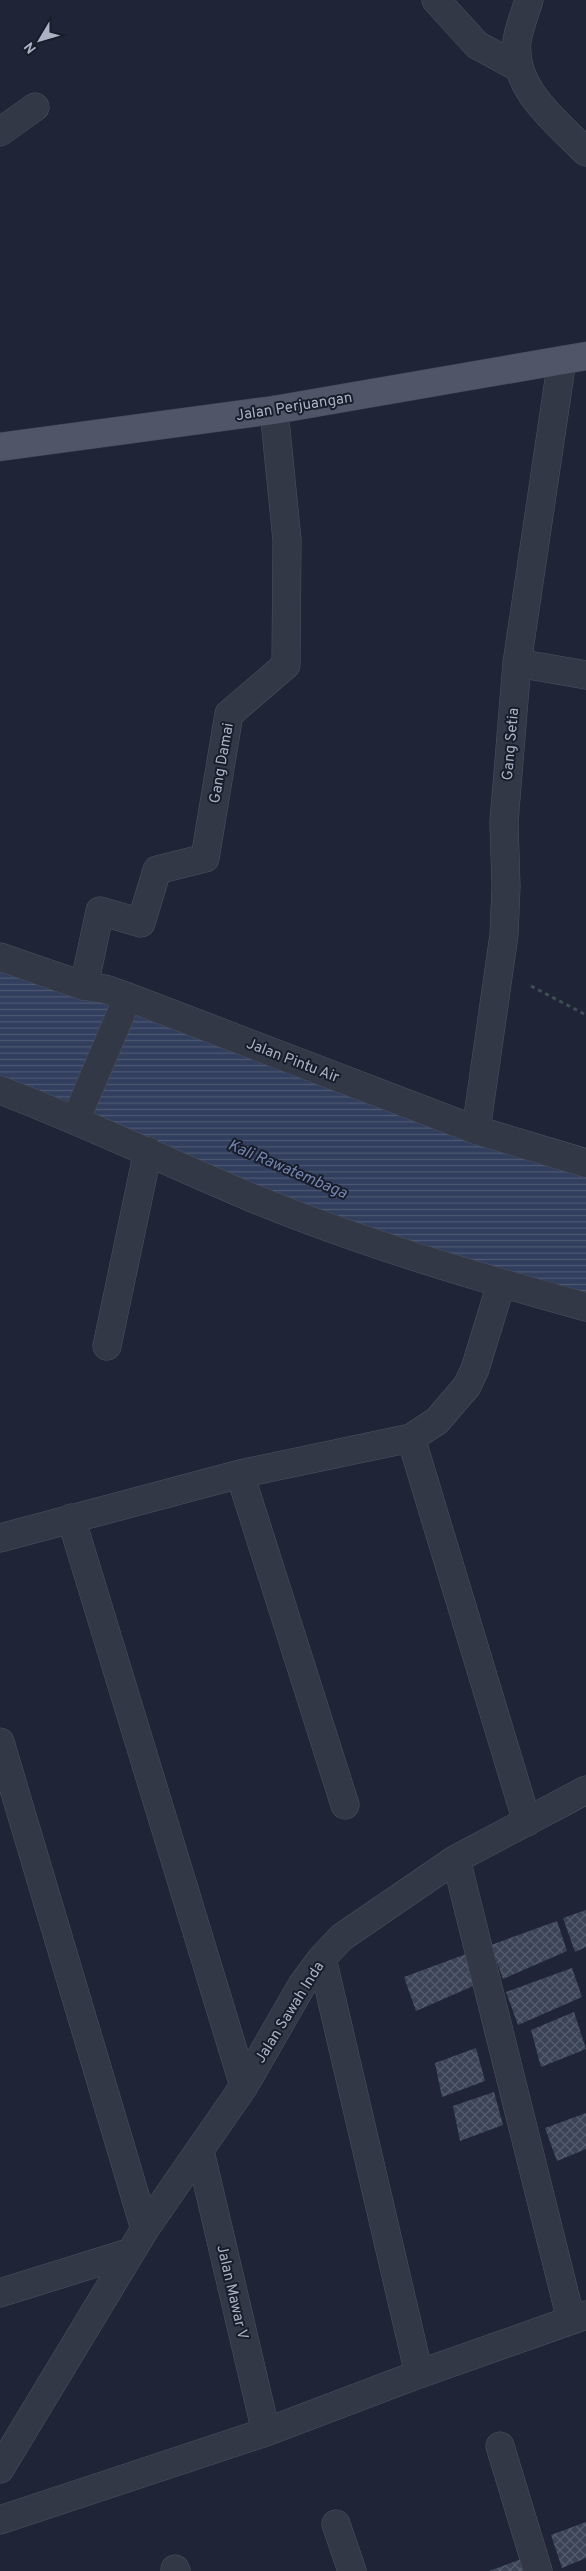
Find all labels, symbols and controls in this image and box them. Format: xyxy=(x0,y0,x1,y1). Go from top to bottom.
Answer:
north arrow xyxy=(15,15,65,65)
text: N xyxy=(21,38,41,56)
street label: Jalan Perjuangan xyxy=(235,389,354,426)
street label: Gang Setia xyxy=(499,707,524,781)
street label: Gang Damai xyxy=(206,721,239,805)
street label: Jalan Pintu Air xyxy=(243,1035,342,1088)
water label: Kali Rawatembaga xyxy=(225,1136,351,1204)
street label: Jalan Sawah Inda xyxy=(251,1958,329,2067)
street label: Jalan Mawar V xyxy=(211,2243,252,2342)

